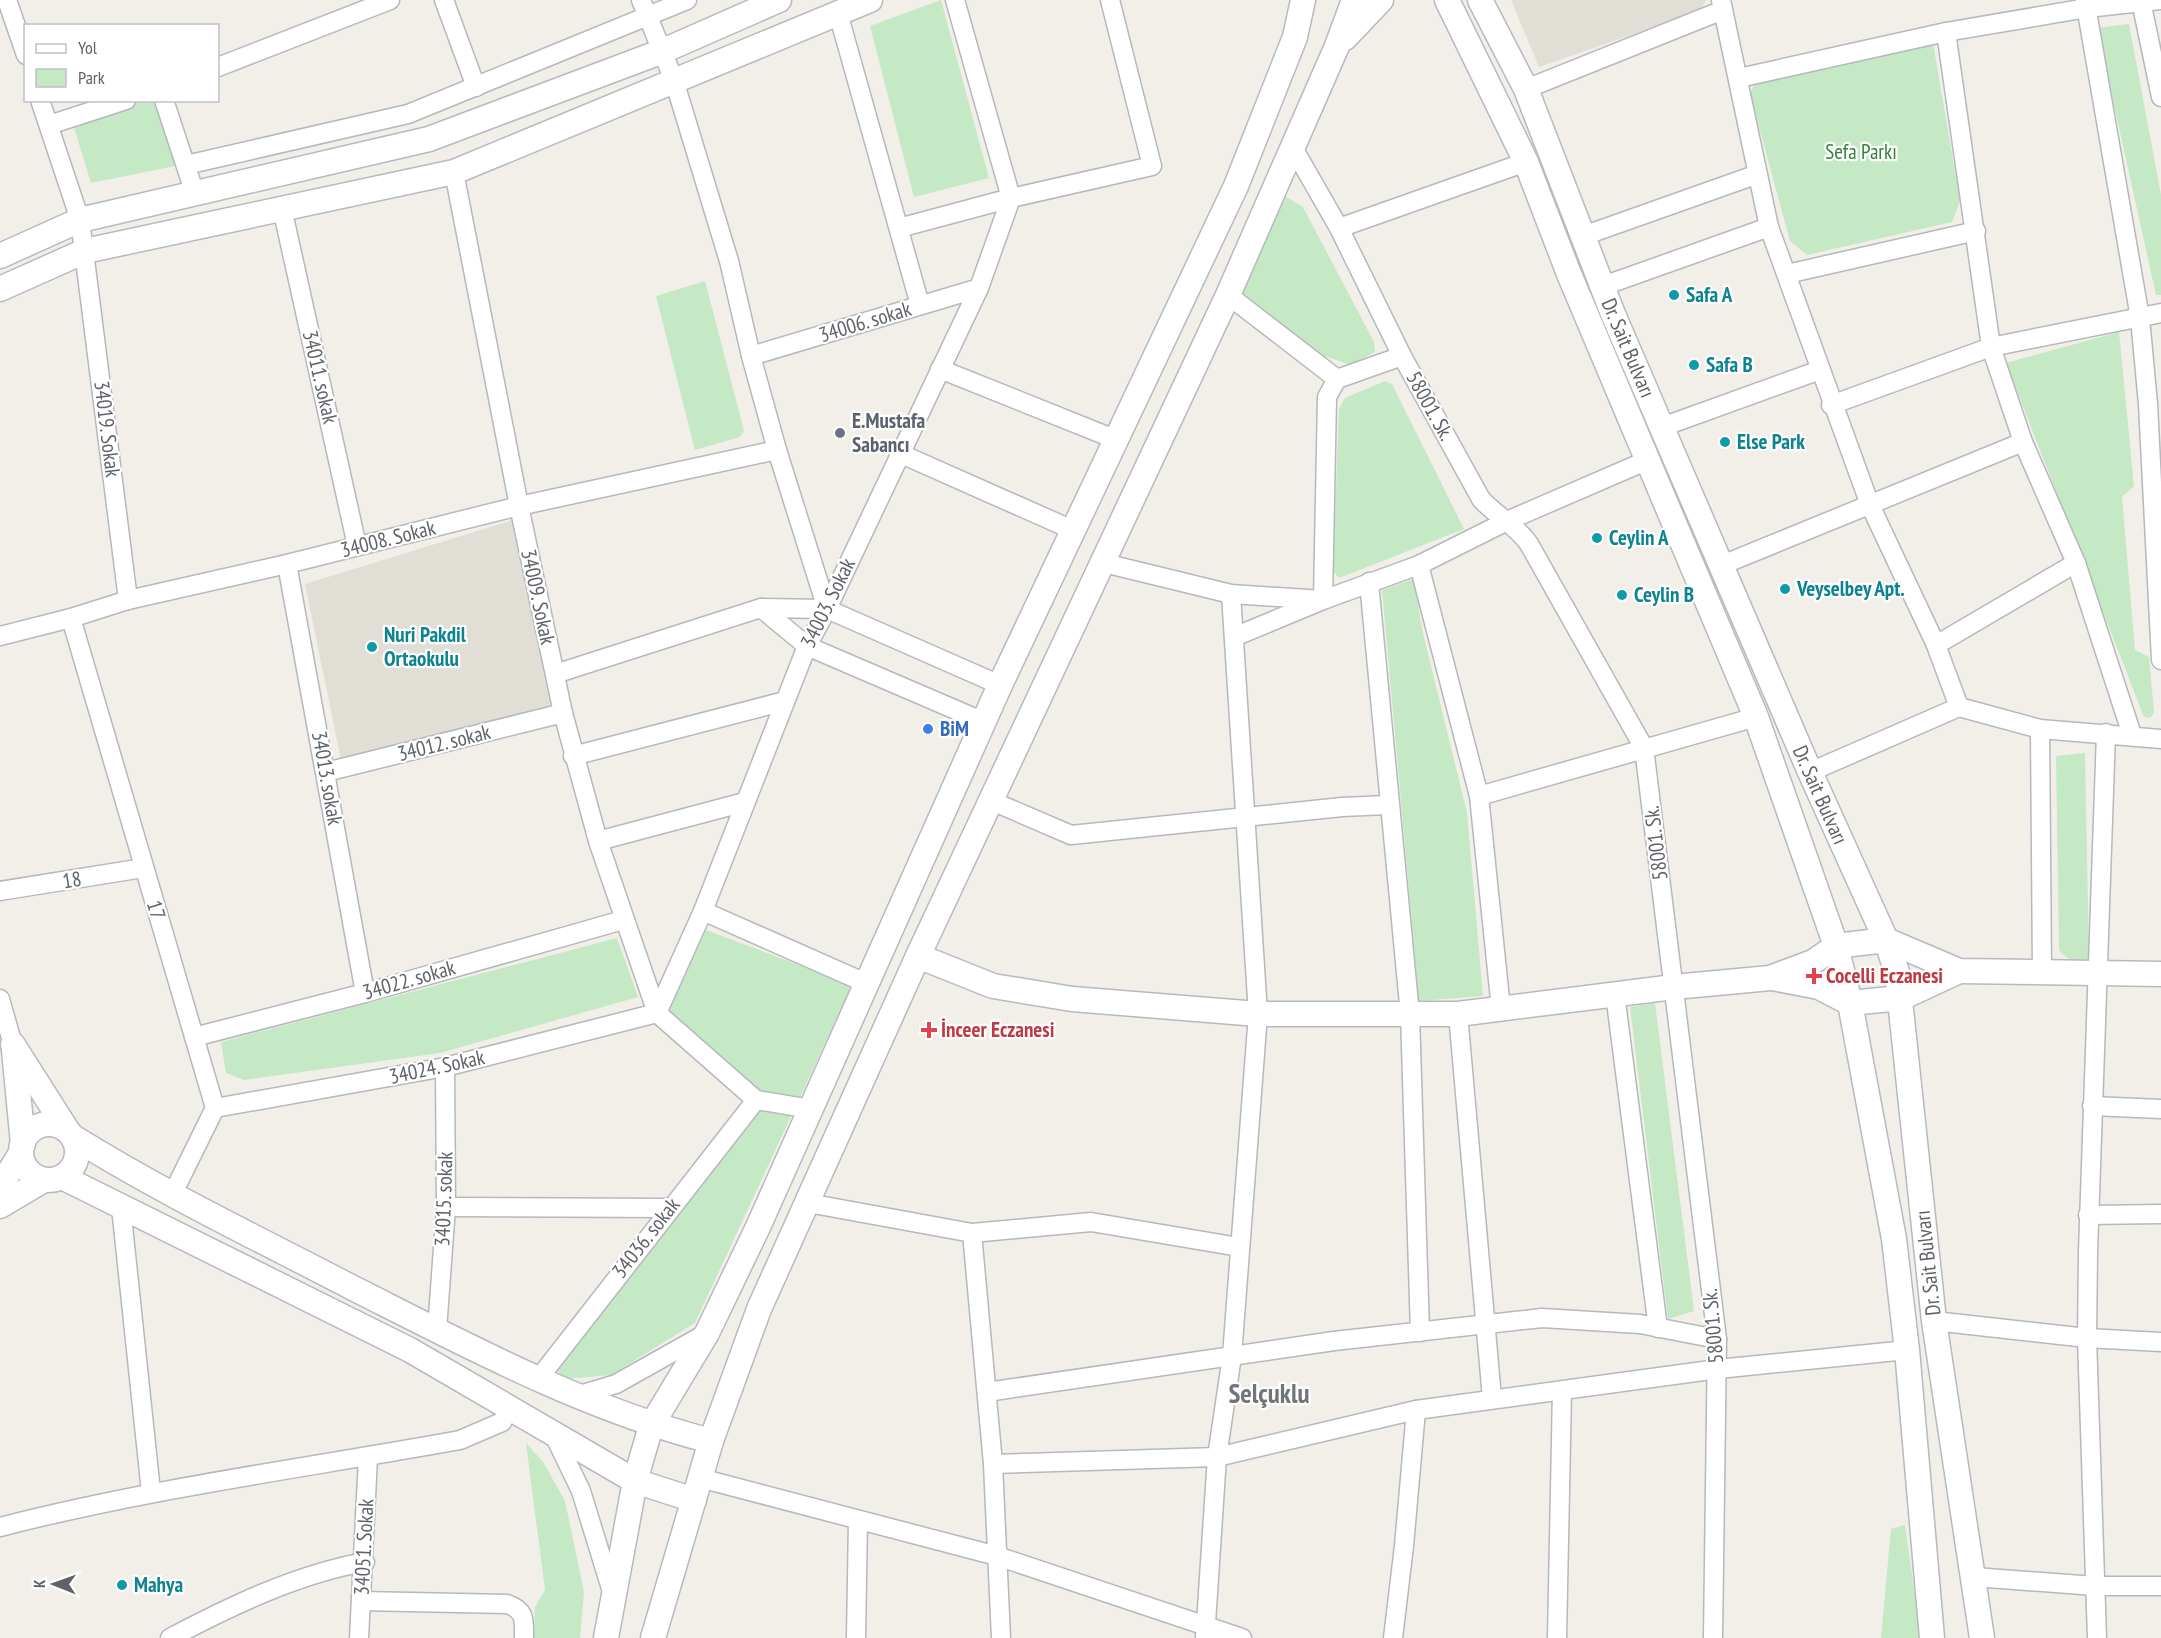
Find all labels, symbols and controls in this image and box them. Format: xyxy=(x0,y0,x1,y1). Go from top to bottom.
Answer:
legend xyxy=(24,24,219,102)
text: Yol xyxy=(78,36,98,59)
text: Park xyxy=(78,66,105,89)
park label: Sefa Parkı xyxy=(1825,138,1897,165)
place label: Safa A xyxy=(1686,281,1733,308)
marker: Safa A xyxy=(1667,288,1681,302)
street label: Dr. Sait Bulvarı xyxy=(1595,294,1661,402)
street label: 34006. sokak xyxy=(816,295,914,348)
street label: 34011. sokak xyxy=(297,328,344,426)
place label: Safa B xyxy=(1706,351,1753,378)
marker: Safa B xyxy=(1687,358,1701,372)
street label: 58001. Sk. xyxy=(1400,366,1460,445)
street label: 34019. Sokak xyxy=(88,379,127,479)
place label: E.Mustafa Sabancı xyxy=(852,407,926,458)
marker: E.Mustafa Sabancı xyxy=(833,426,847,440)
place label: Else Park xyxy=(1737,428,1805,455)
marker: Else Park xyxy=(1718,435,1732,449)
street label: 34008. Sokak xyxy=(338,514,438,563)
place label: Ceylin A xyxy=(1609,524,1669,551)
marker: Ceylin A xyxy=(1590,531,1604,545)
street label: 34009. Sokak xyxy=(515,547,562,647)
street label: 34003. Sokak xyxy=(794,553,861,652)
place label: Veyselbey Apt. xyxy=(1796,575,1905,602)
place label: Ceylin B xyxy=(1634,581,1694,608)
marker: Veyselbey Apt. xyxy=(1778,582,1792,596)
marker: Ceylin B xyxy=(1615,588,1629,602)
place label: Nuri Pakdil Ortaokulu xyxy=(384,621,467,672)
marker: Nuri Pakdil Ortaokulu xyxy=(365,640,379,654)
place label: BiM xyxy=(940,715,969,742)
street label: 34012. sokak xyxy=(395,718,493,767)
marker: BiM xyxy=(921,722,935,736)
street label: 34013. sokak xyxy=(306,729,349,827)
street label: Dr. Sait Bulvarı xyxy=(1787,741,1854,848)
street label: 58001. Sk. xyxy=(1638,804,1673,882)
street label: 18 xyxy=(60,865,83,894)
street label: 17 xyxy=(141,897,172,923)
street label: 34022. sokak xyxy=(360,953,458,1006)
place label: Cocelli Eczanesi xyxy=(1826,962,1943,989)
marker: Cocelli Eczanesi xyxy=(1807,969,1821,983)
place label: İnceer Eczanesi xyxy=(941,1016,1054,1043)
marker: İnceer Eczanesi xyxy=(922,1023,936,1037)
street label: 34024. Sokak xyxy=(387,1043,487,1090)
street label: 34015. sokak xyxy=(428,1151,459,1247)
street label: 34036. sokak xyxy=(606,1192,685,1283)
street label: Dr. Sait Bulvarı xyxy=(1909,1209,1946,1317)
street label: 58001. Sk. xyxy=(1696,1288,1729,1365)
district label: Selçuklu xyxy=(1228,1376,1310,1410)
street label: 34051. Sokak xyxy=(347,1498,380,1596)
north arrow xyxy=(24,1554,84,1614)
place label: Mahya xyxy=(134,1571,183,1598)
marker: Mahya xyxy=(115,1578,129,1592)
text: K xyxy=(29,1579,49,1588)

